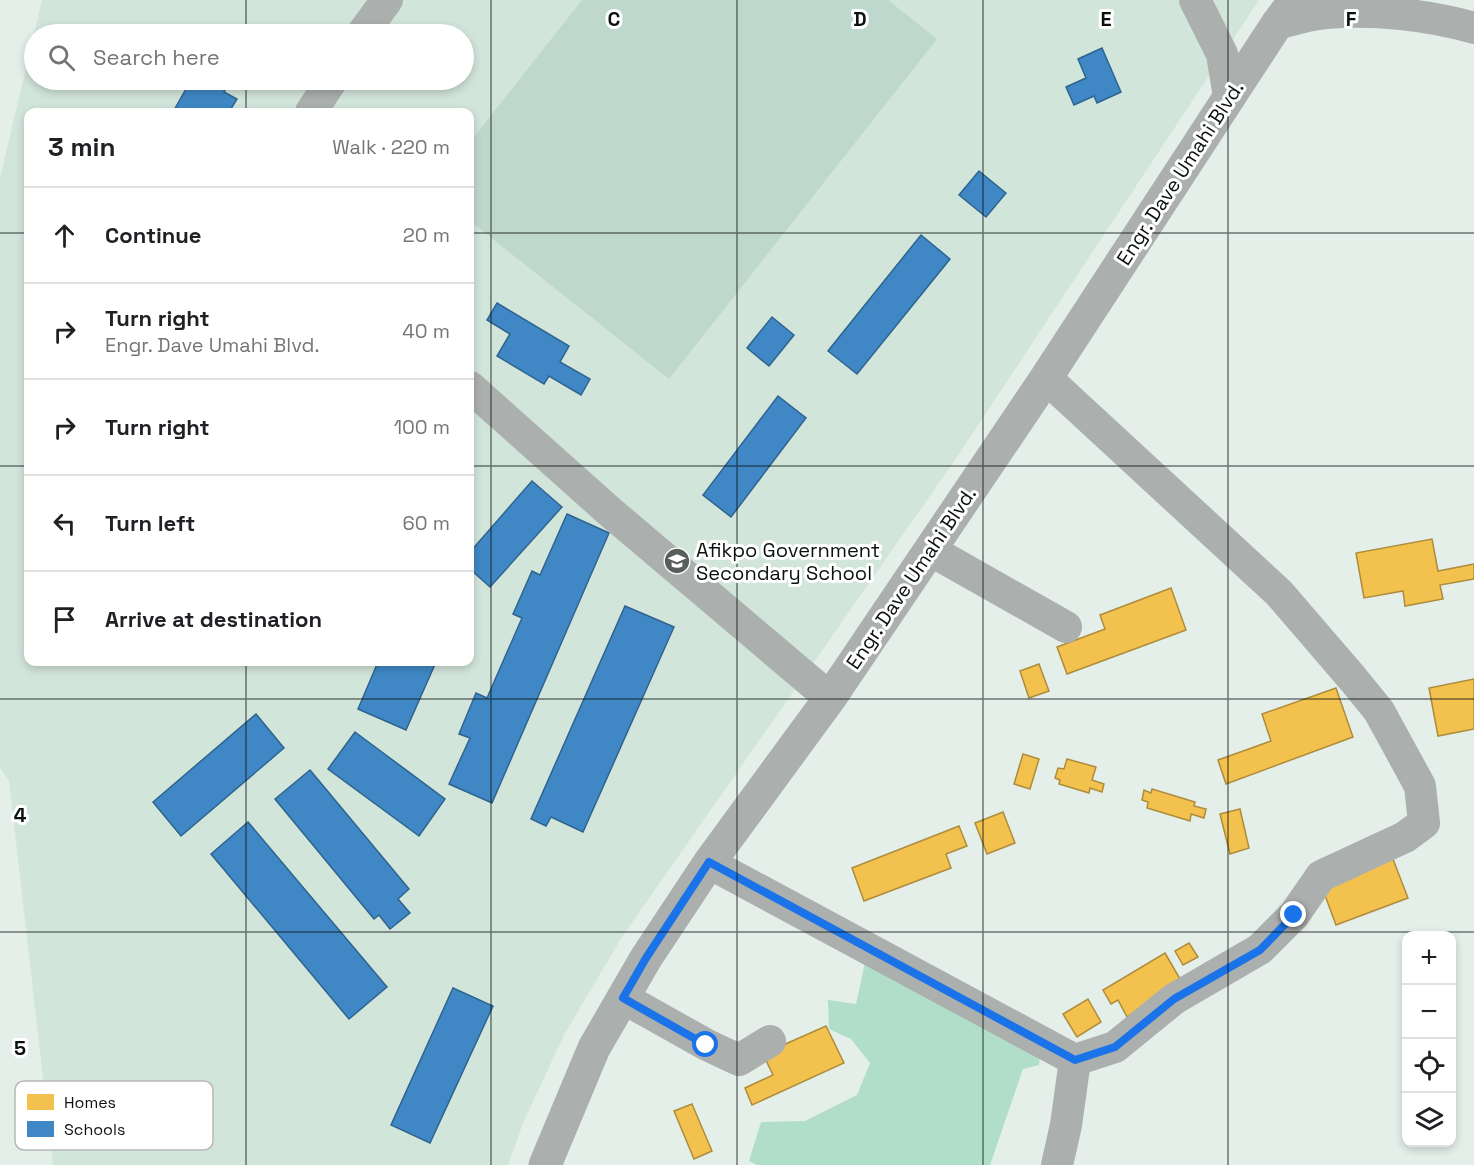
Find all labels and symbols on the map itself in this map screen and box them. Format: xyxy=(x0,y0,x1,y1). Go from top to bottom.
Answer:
text: C xyxy=(608,6,621,32)
text: D xyxy=(853,6,867,32)
text: E xyxy=(1100,6,1112,32)
text: F xyxy=(1346,6,1357,32)
street label: Engr. Dave Umahi Blvd. xyxy=(1111,76,1249,270)
street label: Engr. Dave Umahi Blvd. xyxy=(840,482,982,674)
place label: Afikpo Government Secondary School xyxy=(696,537,880,586)
school or university icon: Afikpo Government Secondary School xyxy=(662,546,692,576)
text: 4 xyxy=(14,802,27,828)
route end xyxy=(1280,901,1306,927)
route start xyxy=(692,1031,718,1057)
text: 5 xyxy=(14,1035,26,1061)
legend xyxy=(15,1081,213,1150)
text: Homes xyxy=(64,1092,116,1113)
text: Schools xyxy=(64,1119,125,1140)

